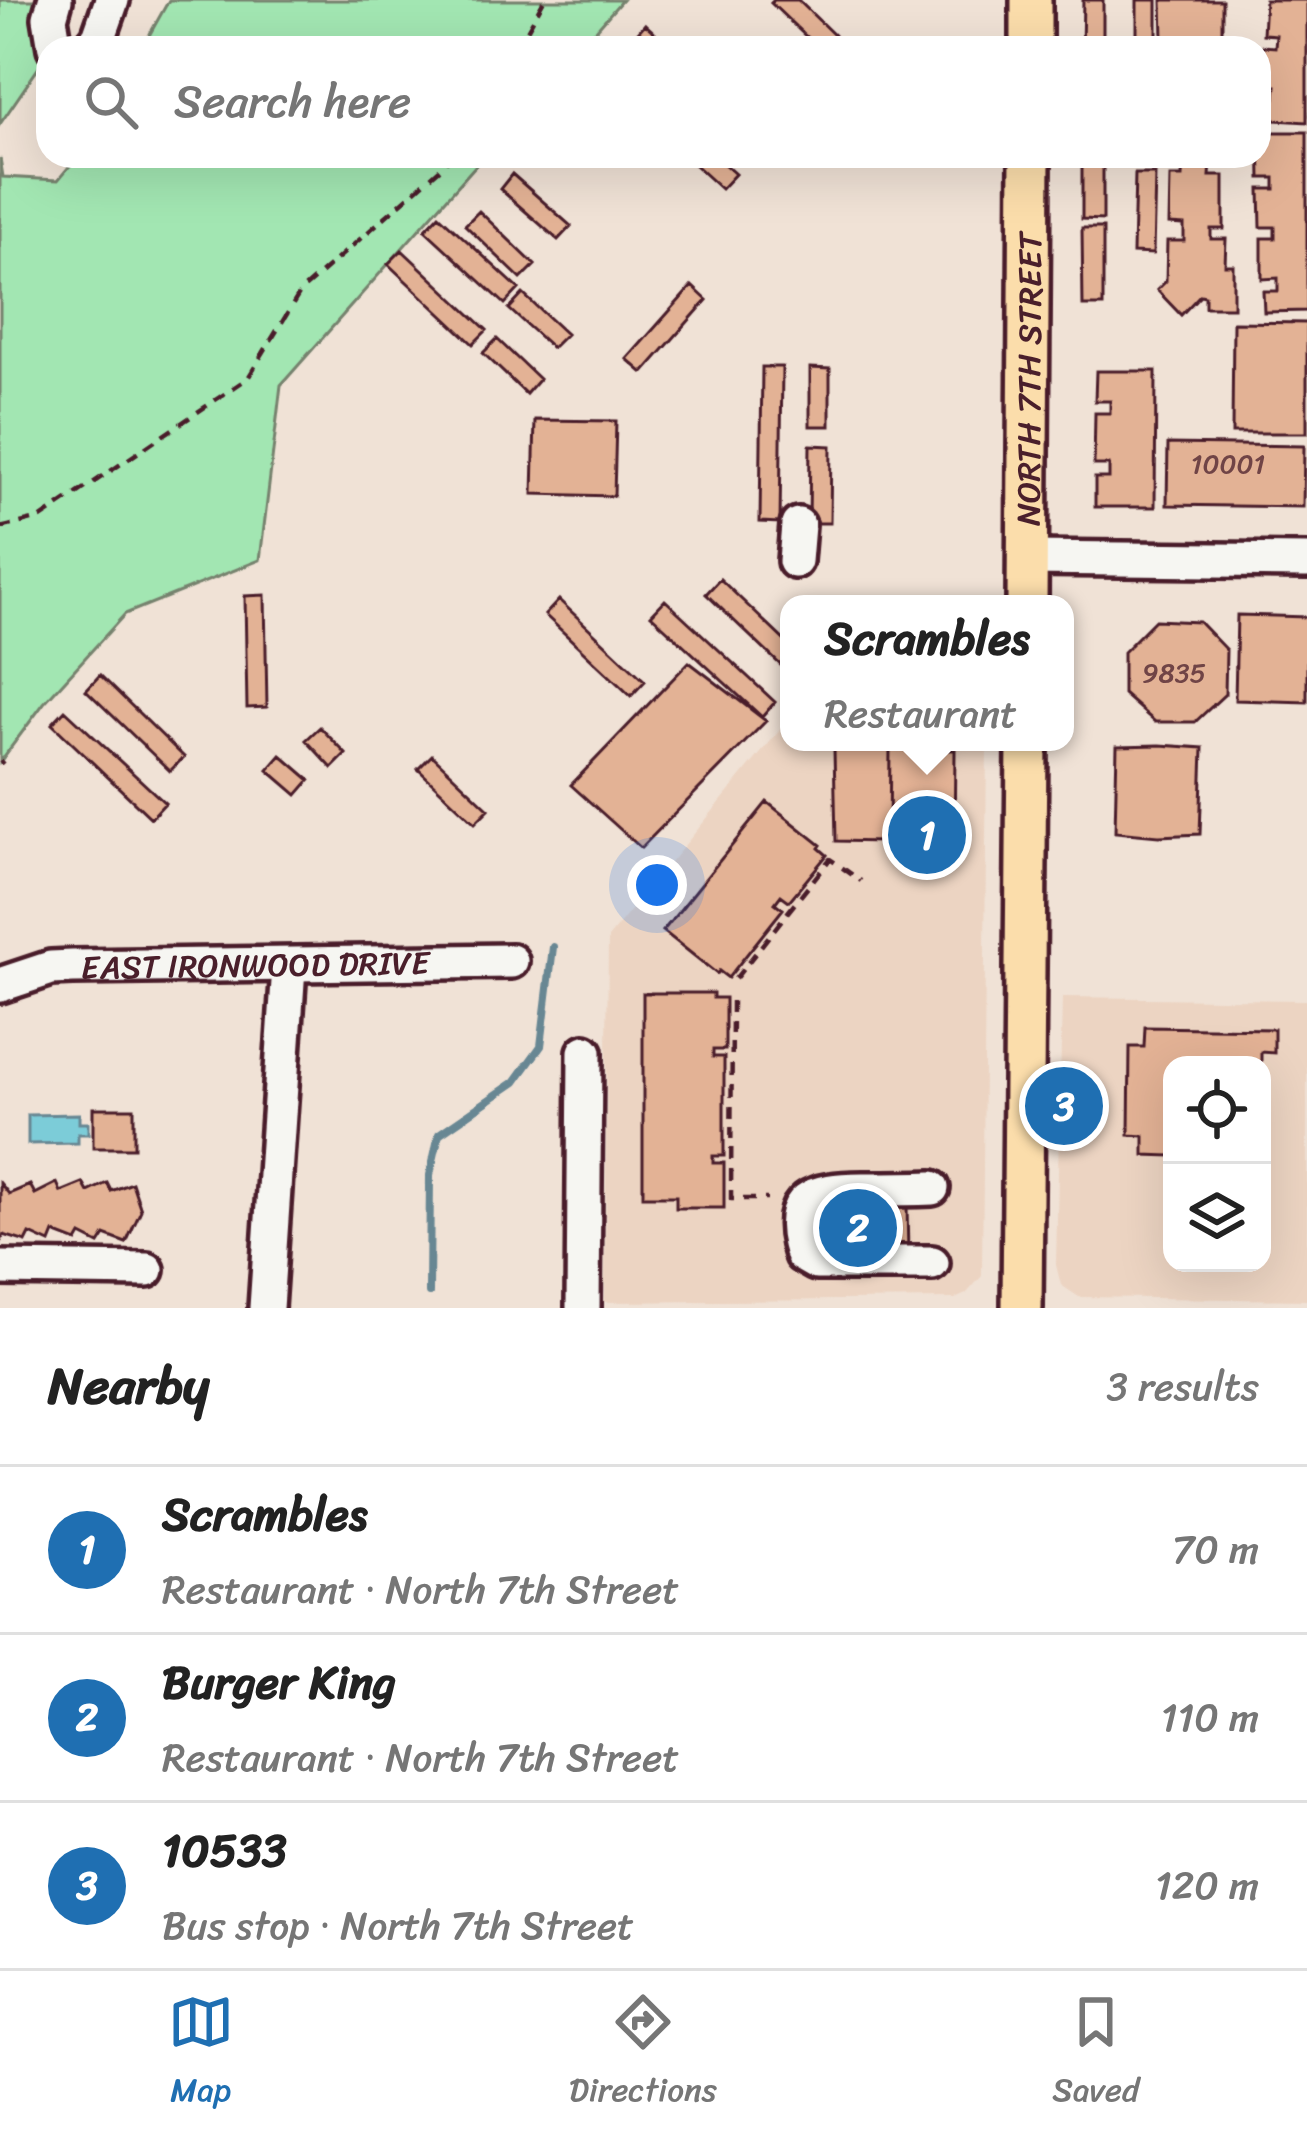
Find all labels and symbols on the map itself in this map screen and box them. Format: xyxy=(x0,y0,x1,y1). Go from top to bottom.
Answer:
street label: NORTH 7TH STREET xyxy=(1000,230,1060,526)
house number: 10001 xyxy=(1191,440,1265,488)
house number: 9835 xyxy=(1142,649,1206,697)
pin: 1 xyxy=(888,790,966,880)
your location xyxy=(627,855,687,915)
street label: EAST IRONWOOD DRIVE xyxy=(81,934,432,997)
pin: 3 xyxy=(1025,1061,1103,1151)
pin: 2 xyxy=(819,1183,897,1273)

